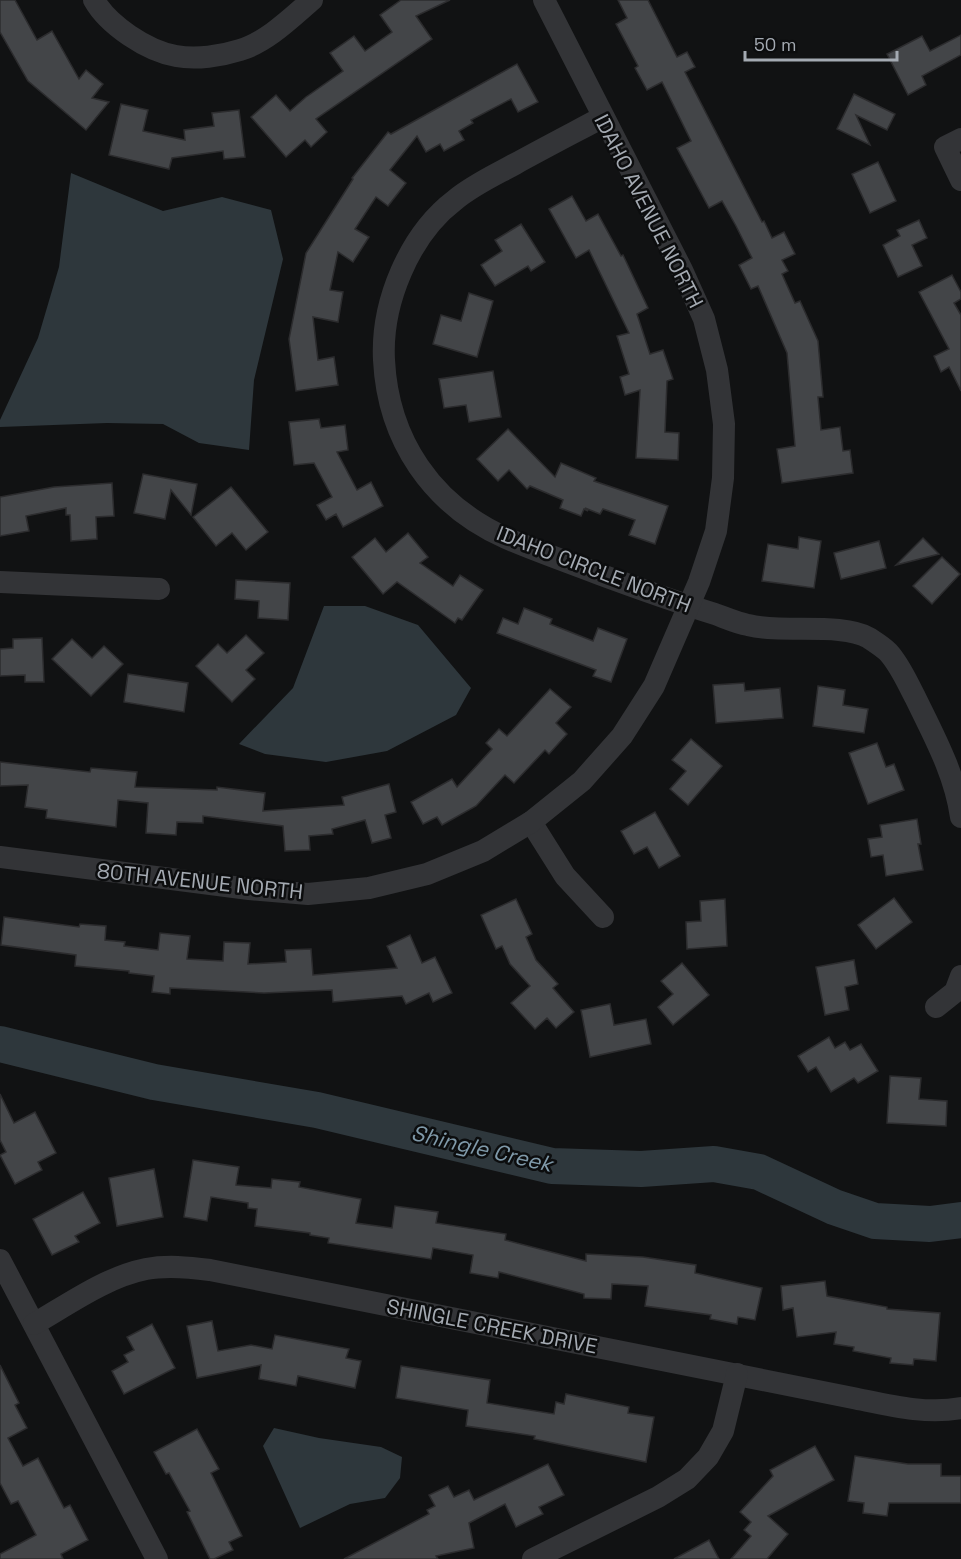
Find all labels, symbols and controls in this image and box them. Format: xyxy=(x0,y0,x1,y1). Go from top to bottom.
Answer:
scale bar xyxy=(745,24,896,62)
text: 50 m xyxy=(754,33,796,56)
street label: IDAHO AVENUE NORTH xyxy=(588,109,710,313)
street label: IDAHO CIRCLE NORTH xyxy=(493,519,695,619)
street label: 80TH AVENUE NORTH xyxy=(96,857,304,905)
water label: Shingle Creek xyxy=(409,1118,557,1178)
street label: SHINGLE CREEK DRIVE xyxy=(384,1292,600,1360)

